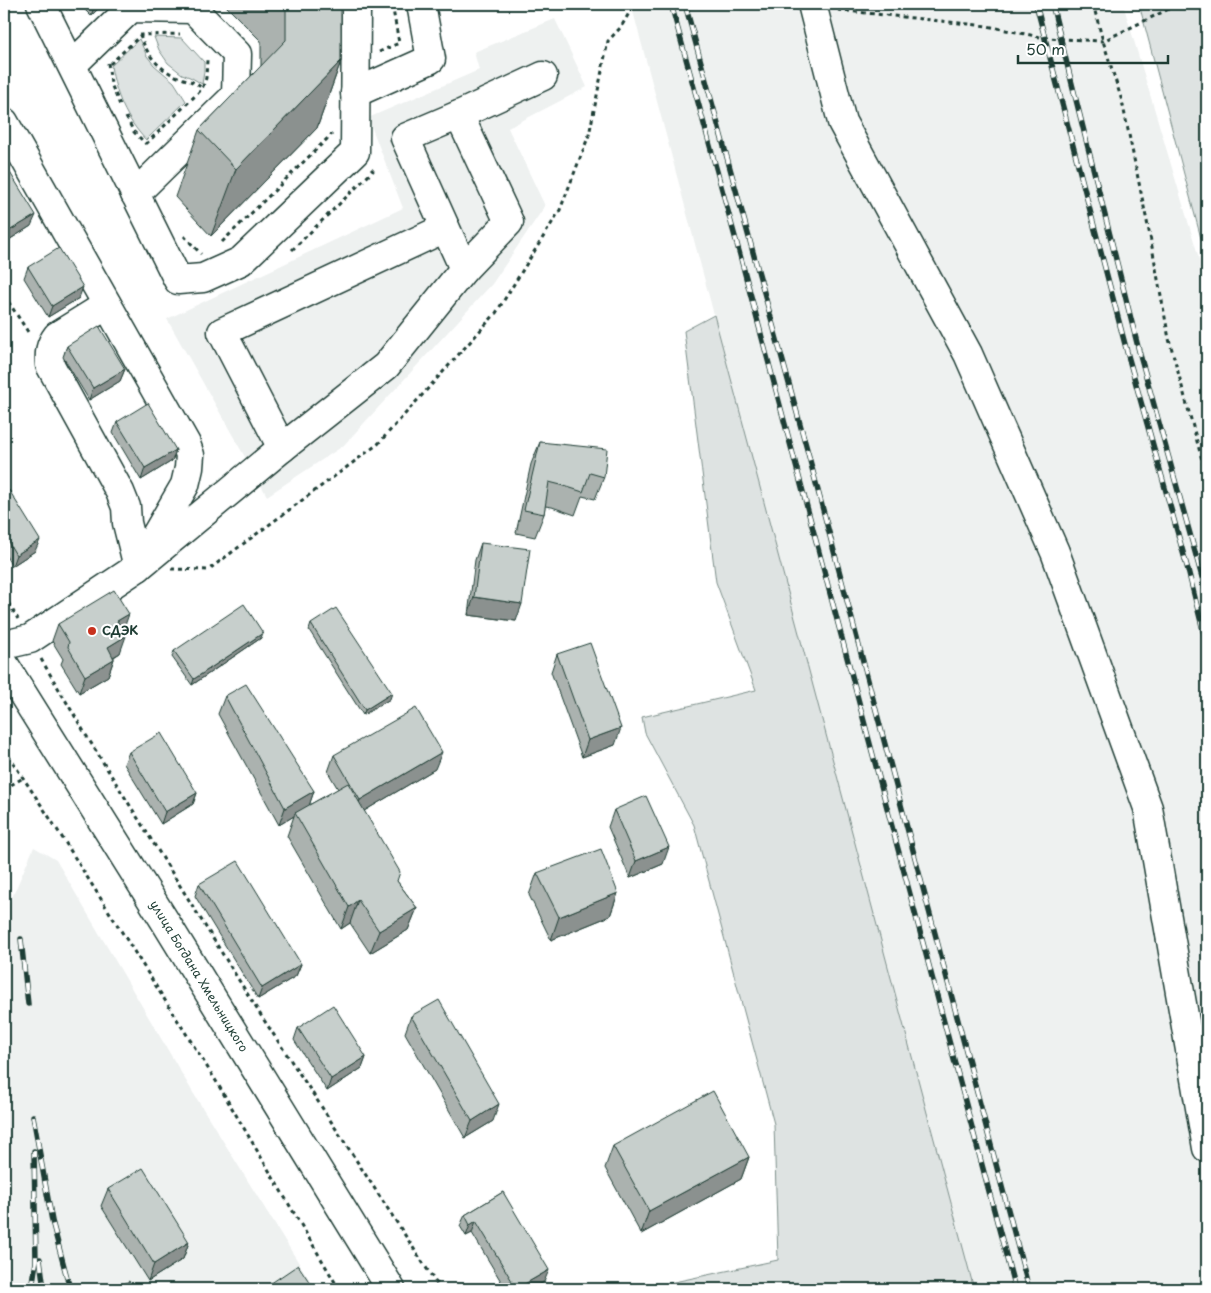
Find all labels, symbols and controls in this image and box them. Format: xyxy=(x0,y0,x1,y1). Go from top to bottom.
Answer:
scale bar xyxy=(1018,32,1168,64)
text: 50 m xyxy=(1026,37,1065,60)
place label: СДЭК xyxy=(102,621,138,639)
marker: СДЭК xyxy=(86,625,98,637)
street label: улица Богдана Хмельницкого xyxy=(146,896,253,1055)

